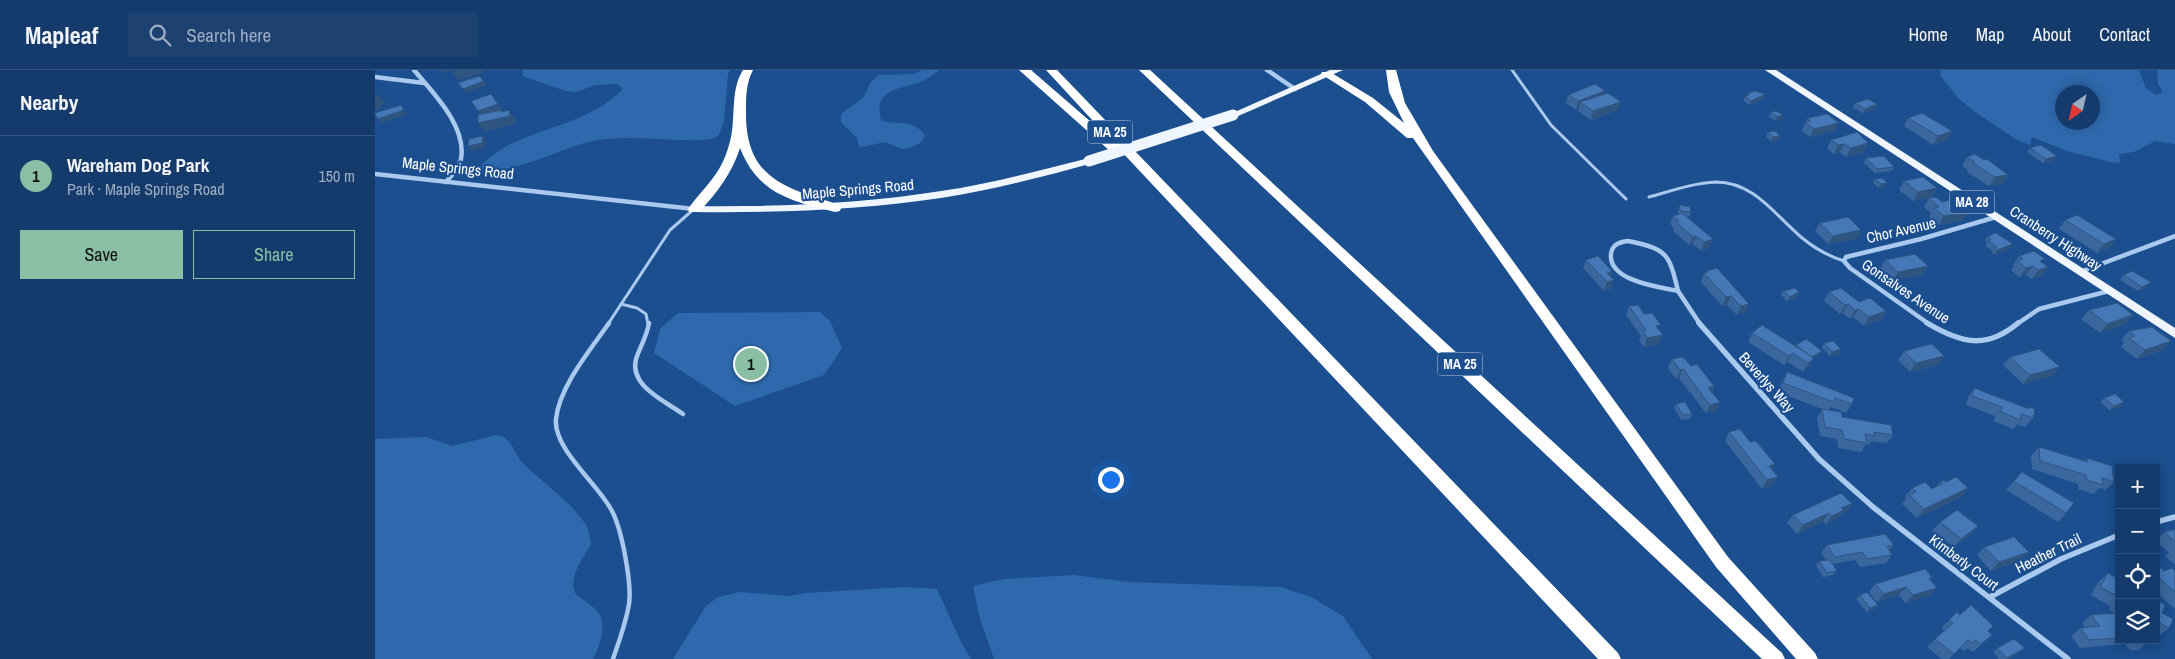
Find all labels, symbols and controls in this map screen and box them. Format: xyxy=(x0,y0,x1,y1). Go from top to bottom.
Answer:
search box xyxy=(128,12,478,57)
text: Mapleaf xyxy=(25,19,98,51)
icon: search xyxy=(146,21,174,49)
text: Search here xyxy=(186,22,271,48)
text: Home xyxy=(1908,22,1948,47)
text: Map xyxy=(1976,22,2005,47)
text: About xyxy=(2033,22,2071,47)
text: Contact xyxy=(2099,22,2150,47)
north arrow xyxy=(2055,85,2100,130)
text: Nearby xyxy=(20,88,78,117)
road number: MA 25 xyxy=(1087,121,1133,144)
text: Wareham Dog Park xyxy=(67,152,209,178)
street label: Maple Springs Road xyxy=(401,152,515,184)
text: 1 xyxy=(32,165,40,187)
text: 150 m xyxy=(319,165,355,187)
street label: Maple Springs Road xyxy=(801,174,915,204)
text: Park · Maple Springs Road xyxy=(67,178,225,200)
road number: MA 28 xyxy=(1949,190,1995,214)
street label: Cranberry Highway xyxy=(2006,200,2107,276)
street label: Chor Avenue xyxy=(1864,212,1938,248)
button: Save xyxy=(20,230,183,279)
button: Share xyxy=(193,230,355,279)
street label: Gonsalves Avenue xyxy=(1858,254,1954,328)
pin: 1 xyxy=(735,345,767,383)
street label: Beverlys Way xyxy=(1734,347,1800,417)
road number: MA 25 xyxy=(1437,352,1483,376)
map controls xyxy=(2115,464,2160,644)
button: + xyxy=(2115,464,2160,509)
your location xyxy=(1098,467,1124,493)
button: − xyxy=(2115,509,2160,554)
street label: Heather Trail xyxy=(2011,528,2085,578)
street label: Kimberly Court xyxy=(1925,529,2004,595)
button: locate xyxy=(2115,554,2160,599)
button: layers xyxy=(2115,599,2160,644)

